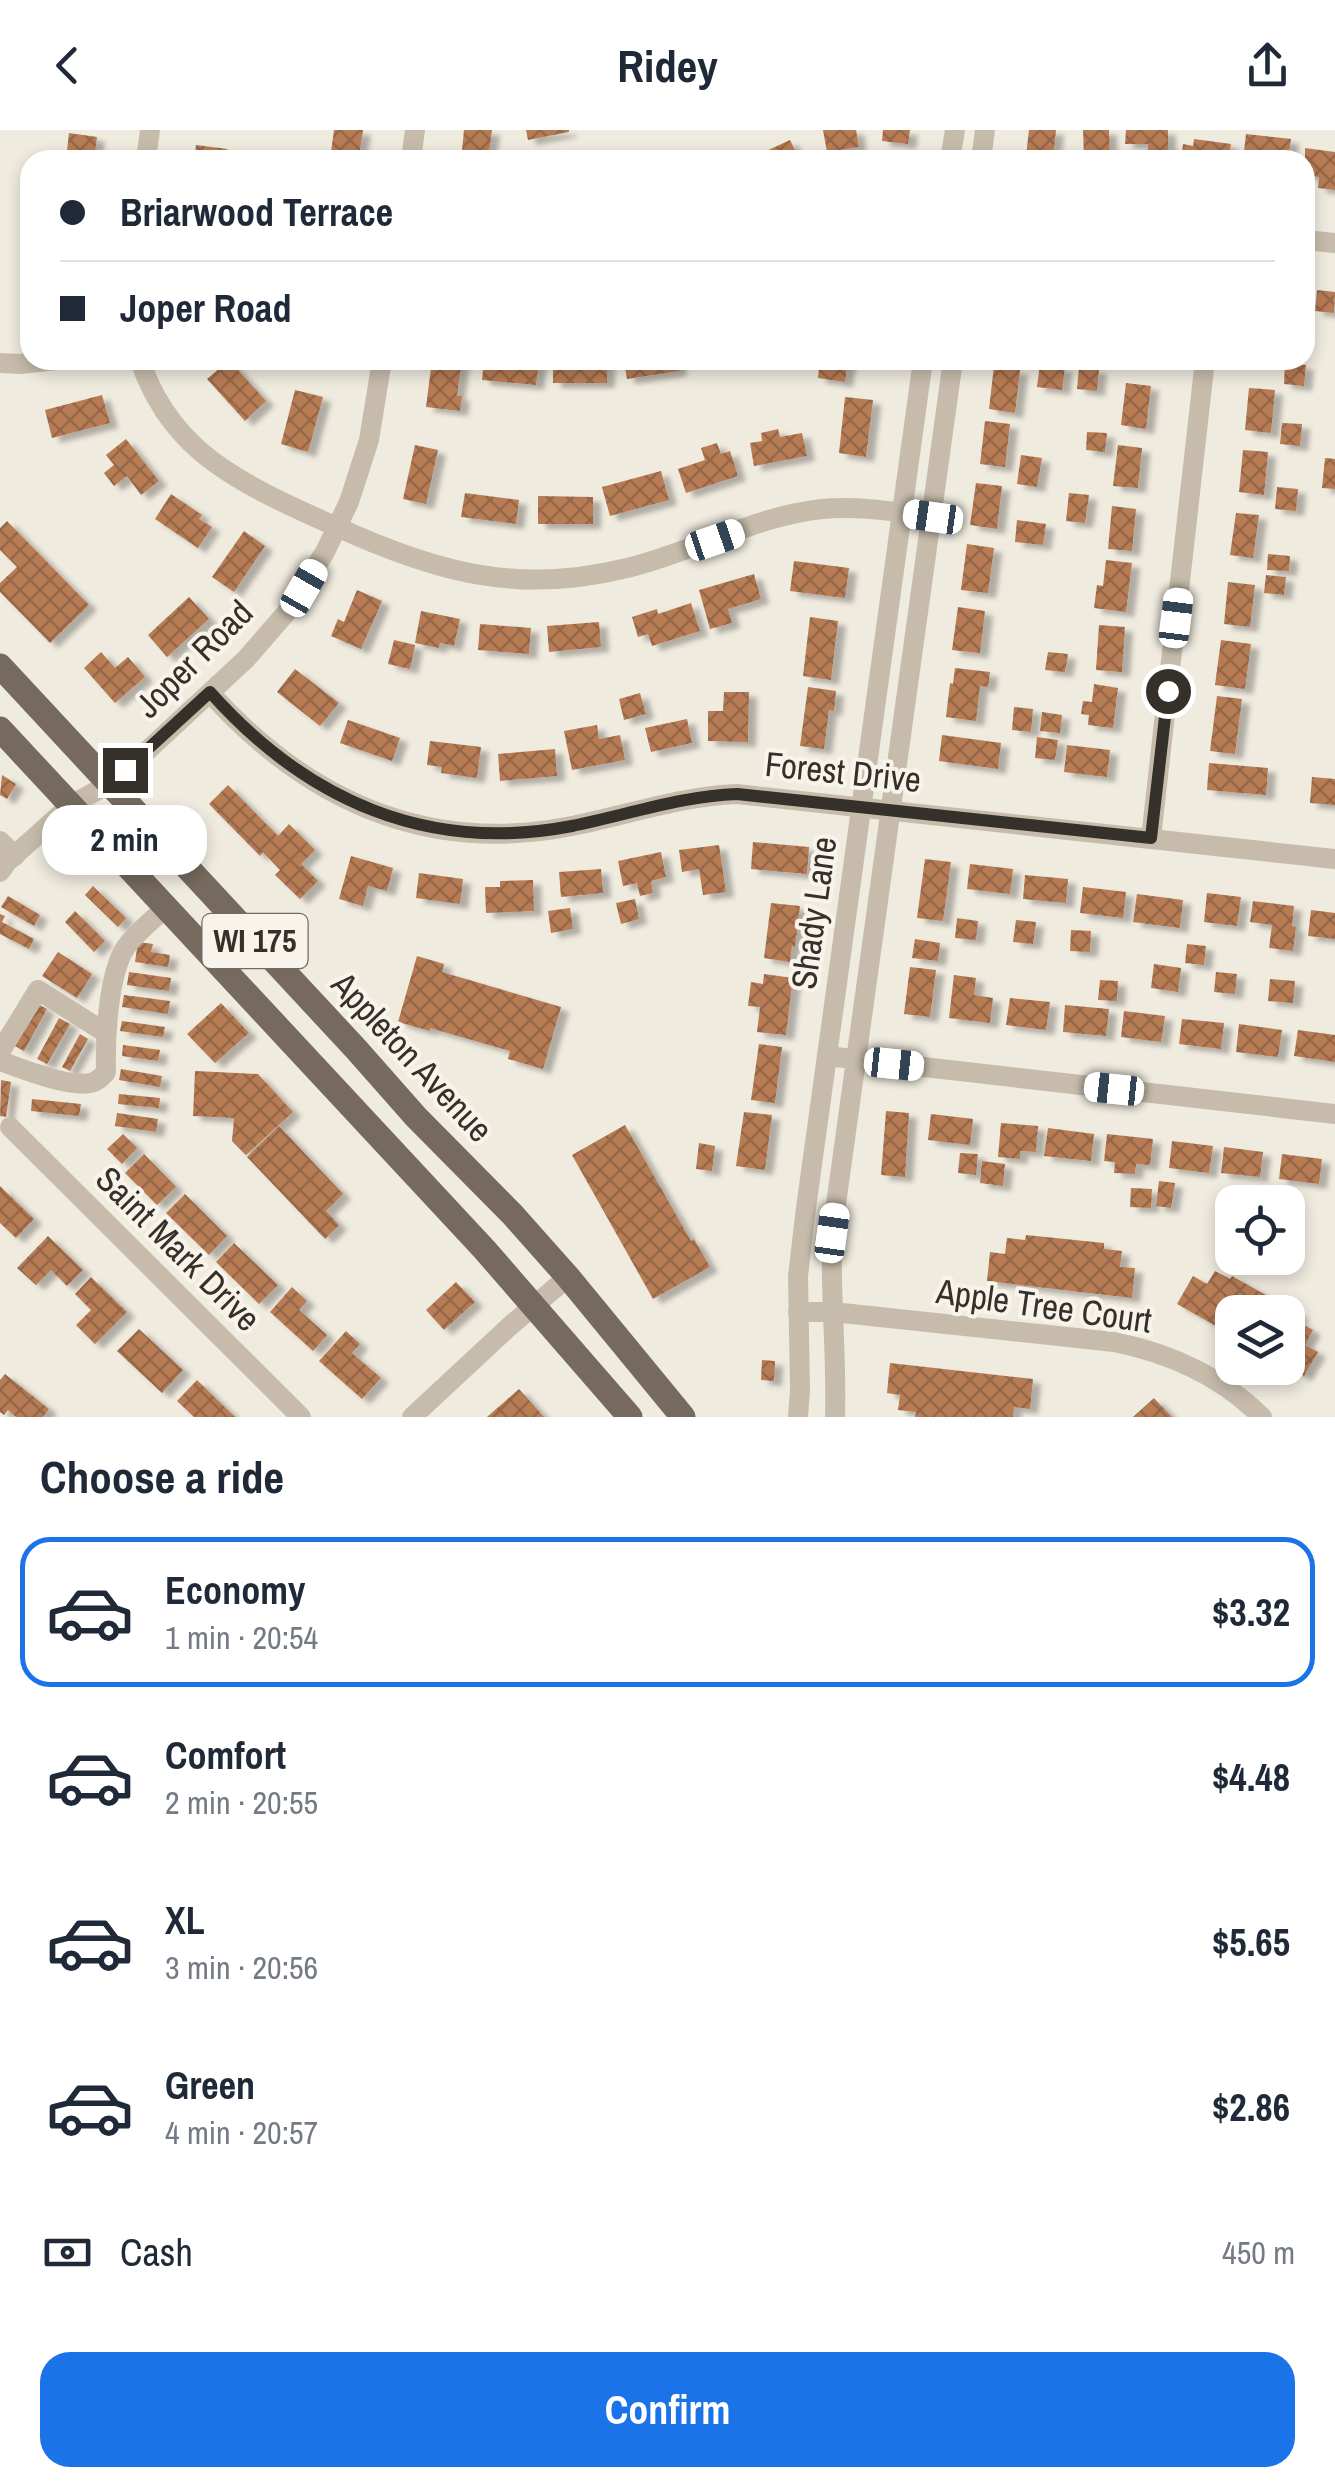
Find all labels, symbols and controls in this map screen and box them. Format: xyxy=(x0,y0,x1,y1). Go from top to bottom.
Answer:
text: Ridey xyxy=(617,35,718,96)
icon: back xyxy=(40,38,95,93)
icon: share xyxy=(1240,38,1295,93)
text: Briarwood Terrace xyxy=(120,187,393,238)
text: Joper Road xyxy=(120,283,291,334)
car xyxy=(901,498,965,536)
car xyxy=(682,516,748,564)
car xyxy=(276,555,332,621)
car xyxy=(1157,586,1195,650)
street label: Joper Road xyxy=(125,590,263,728)
route start xyxy=(1146,669,1191,714)
street label: Forest Drive xyxy=(763,740,923,803)
route end xyxy=(103,748,148,793)
callout: 2 min xyxy=(42,805,208,875)
text: 2 min xyxy=(90,818,159,861)
street label: Shady Lane xyxy=(780,834,847,992)
road number: WI 175 xyxy=(202,914,308,968)
street label: Appleton Avenue xyxy=(321,961,503,1152)
car xyxy=(863,1046,925,1082)
car xyxy=(1083,1071,1145,1107)
street label: Saint Mark Drive xyxy=(86,1156,271,1341)
map controls xyxy=(1215,1185,1305,1385)
button: locate xyxy=(1215,1185,1305,1275)
car xyxy=(813,1201,851,1265)
street label: Apple Tree Court xyxy=(932,1267,1155,1344)
button: layers xyxy=(1215,1295,1305,1385)
text: Choose a ride xyxy=(40,1446,284,1507)
text: Economy xyxy=(165,1565,305,1616)
icon: car xyxy=(45,1567,135,1657)
text: $3.32 xyxy=(1212,1587,1290,1638)
text: 1 min · 20:54 xyxy=(165,1616,318,1659)
text: Comfort xyxy=(165,1730,286,1781)
icon: car xyxy=(45,1732,135,1822)
text: $4.48 xyxy=(1212,1752,1290,1803)
text: 2 min · 20:55 xyxy=(165,1781,318,1824)
text: XL xyxy=(165,1895,205,1946)
icon: car xyxy=(45,1897,135,1987)
text: $5.65 xyxy=(1212,1917,1290,1968)
text: 3 min · 20:56 xyxy=(165,1946,318,1989)
text: Green xyxy=(165,2060,255,2111)
icon: car xyxy=(45,2062,135,2152)
text: $2.86 xyxy=(1212,2082,1290,2133)
text: 4 min · 20:57 xyxy=(165,2111,318,2154)
icon: cash xyxy=(40,2225,95,2280)
text: Cash xyxy=(120,2227,193,2278)
text: 450 m xyxy=(1222,2231,1295,2274)
button: Confirm xyxy=(40,2352,1295,2467)

